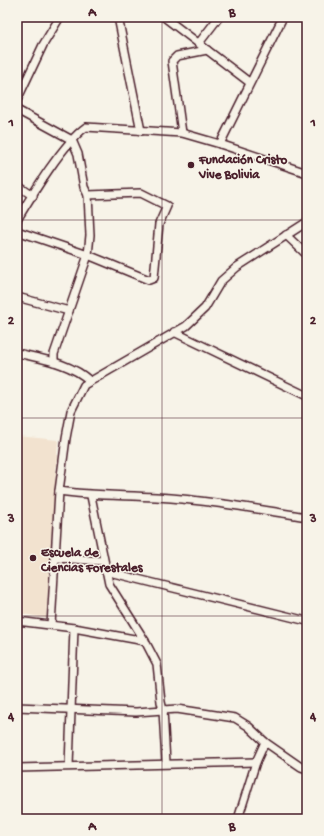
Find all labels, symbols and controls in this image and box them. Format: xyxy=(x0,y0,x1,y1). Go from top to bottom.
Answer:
text: A xyxy=(87,6,97,21)
text: B xyxy=(228,6,237,21)
text: 1 xyxy=(7,116,14,131)
text: 1 xyxy=(309,116,316,131)
place label: Fundación Cristo Vive Bolivia xyxy=(198,153,288,183)
marker: Fundación Cristo Vive Bolivia xyxy=(186,160,196,170)
text: 2 xyxy=(8,314,15,329)
text: 2 xyxy=(310,314,317,329)
text: 3 xyxy=(7,512,15,527)
text: 3 xyxy=(309,512,317,527)
place label: Escuela de Ciencias Forestales xyxy=(40,546,144,576)
marker: Escuela de Ciencias Forestales xyxy=(28,553,38,563)
text: 4 xyxy=(7,710,15,725)
text: 4 xyxy=(309,710,317,725)
text: A xyxy=(87,820,97,835)
text: B xyxy=(228,820,237,835)

